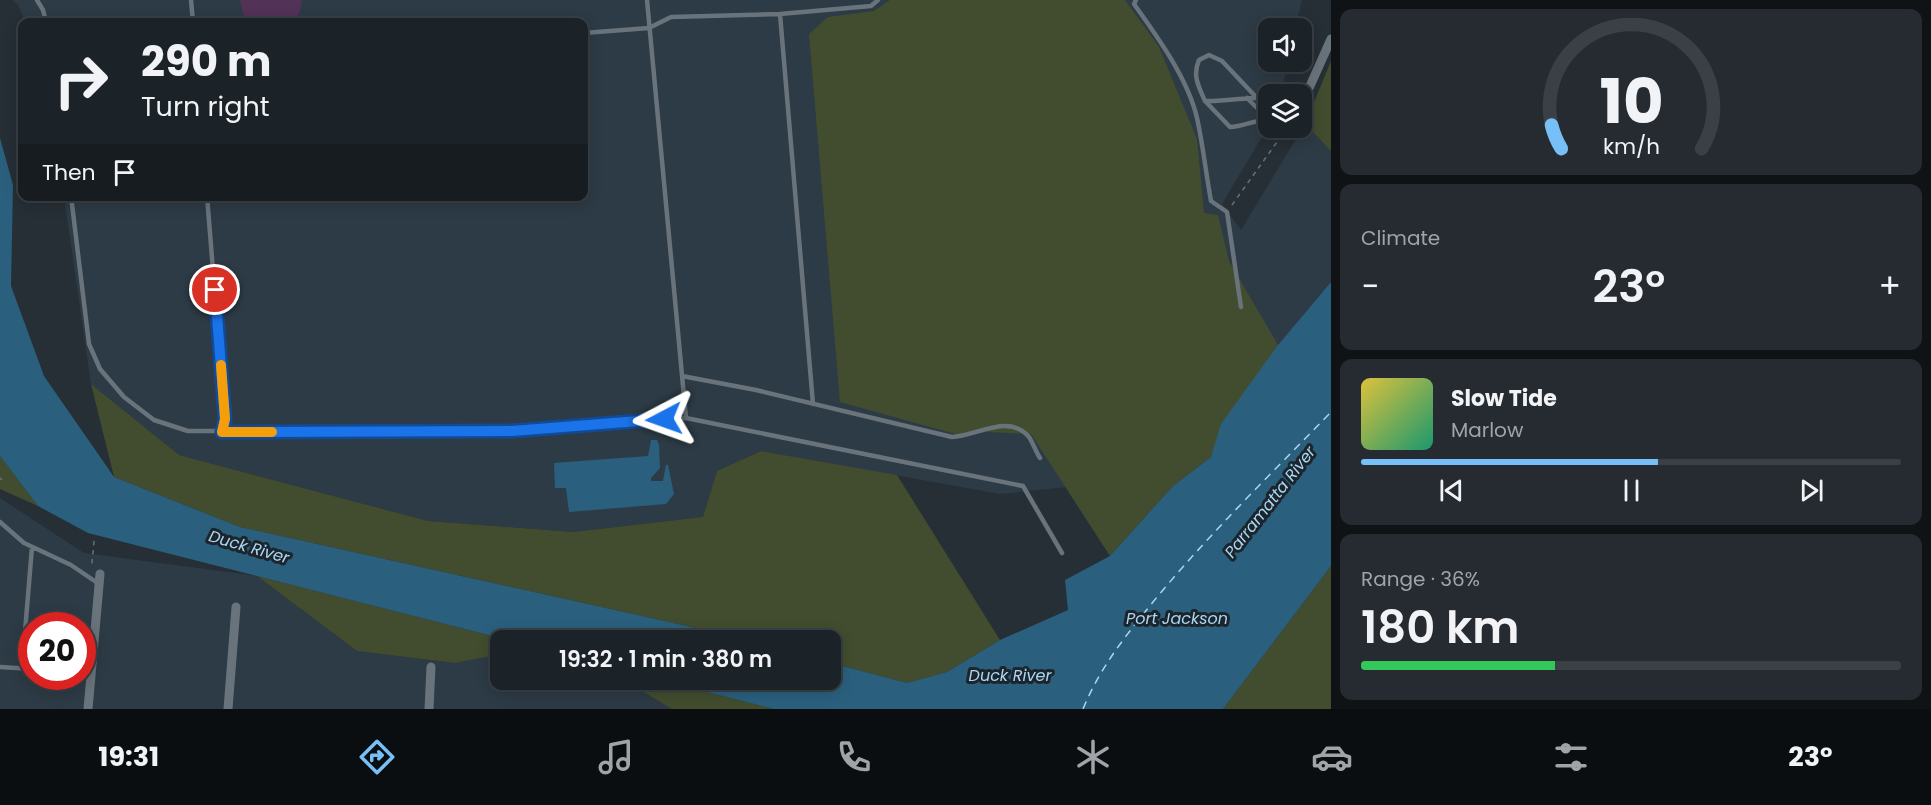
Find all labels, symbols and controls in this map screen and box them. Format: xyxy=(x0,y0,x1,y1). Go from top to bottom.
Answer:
map controls xyxy=(1258,18,1312,138)
button: sound xyxy=(1258,18,1312,72)
text: 290 m xyxy=(141,32,272,91)
icon: right xyxy=(42,42,120,120)
text: 10 xyxy=(1599,57,1663,145)
button: layers xyxy=(1258,84,1312,138)
text: Turn right xyxy=(141,88,270,125)
text: km/h xyxy=(1602,131,1660,162)
icon: arrive xyxy=(108,156,141,189)
text: Then xyxy=(42,157,96,188)
text: Climate xyxy=(1361,224,1440,252)
text: 23° xyxy=(1592,255,1665,318)
text: − xyxy=(1361,263,1379,310)
text: + xyxy=(1878,263,1901,310)
pin xyxy=(189,264,240,315)
icon: arrive xyxy=(198,273,231,306)
text: Slow Tide xyxy=(1451,383,1557,414)
position arrow xyxy=(632,387,696,451)
text: Marlow xyxy=(1451,416,1523,444)
water label: Parramatta River xyxy=(1219,441,1322,563)
icon: previous xyxy=(1435,474,1468,507)
icon: pause xyxy=(1615,474,1648,507)
icon: next xyxy=(1795,474,1828,507)
water label: Duck River xyxy=(206,525,293,570)
text: Range · 36% xyxy=(1361,565,1480,593)
text: 180 km xyxy=(1361,596,1519,659)
water label: Port Jackson xyxy=(1126,607,1228,630)
speed limit sign: 20 xyxy=(18,612,96,690)
text: 19:32 · 1 min · 380 m xyxy=(559,644,772,675)
water label: Duck River xyxy=(969,664,1052,687)
icon: directions xyxy=(356,736,398,778)
icon: music xyxy=(595,736,637,778)
icon: phone xyxy=(833,736,875,778)
icon: climate xyxy=(1072,736,1114,778)
icon: car xyxy=(1311,736,1353,778)
icon: filters xyxy=(1550,736,1592,778)
text: 19:31 xyxy=(98,738,159,775)
text: 23° xyxy=(1788,738,1833,775)

